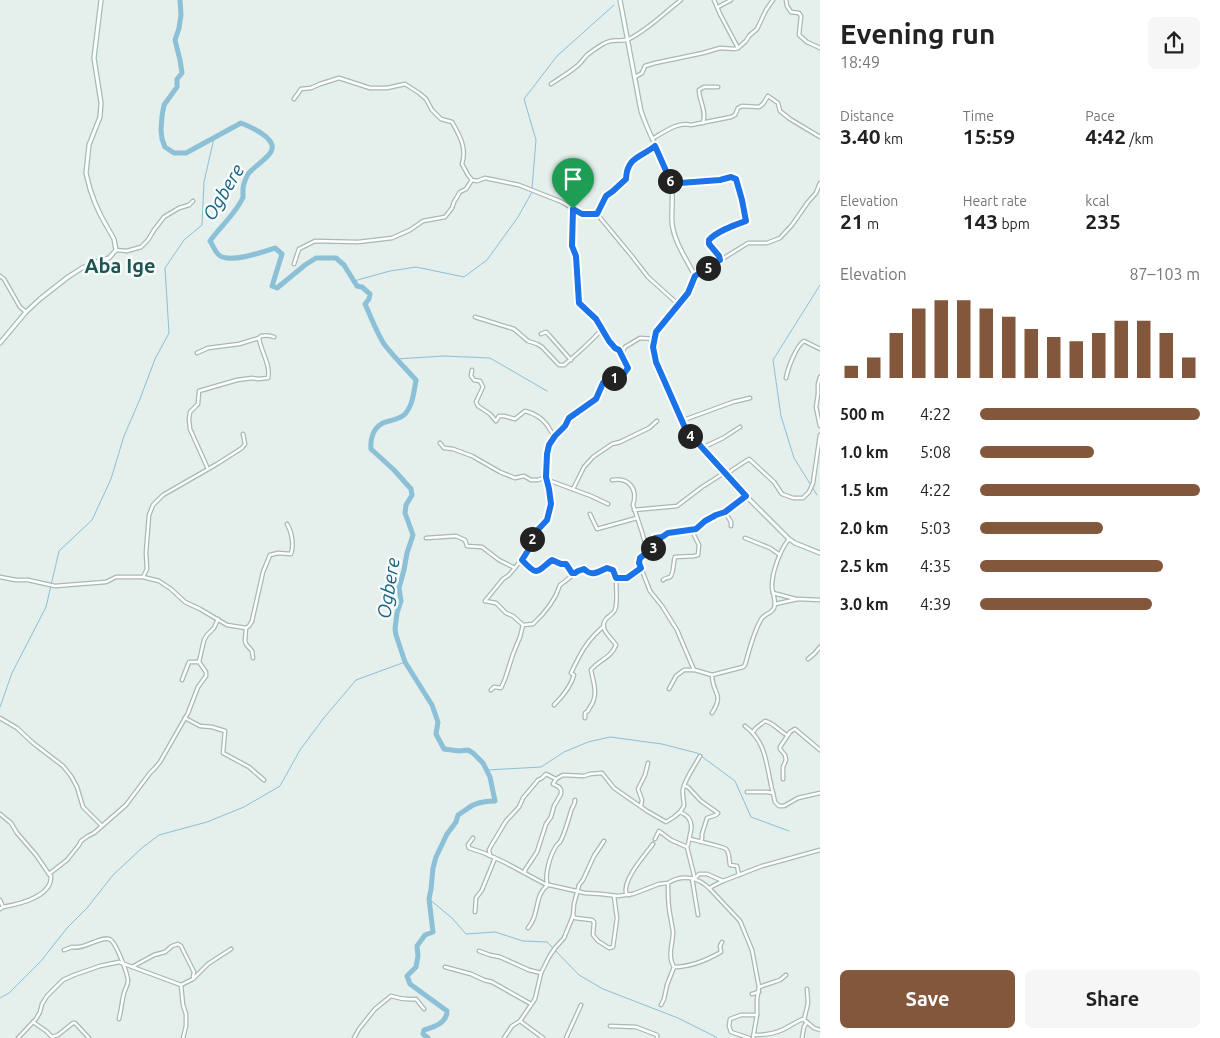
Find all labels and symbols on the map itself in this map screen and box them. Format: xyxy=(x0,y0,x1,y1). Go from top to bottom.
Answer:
pin xyxy=(552,158,594,209)
water label: Ogbere xyxy=(198,160,248,224)
pin: 6 xyxy=(658,168,682,194)
district label: Aba Ige xyxy=(85,254,155,277)
pin: 5 xyxy=(696,256,720,280)
pin: 1 xyxy=(602,366,626,390)
pin: 4 xyxy=(678,424,702,448)
pin: 2 xyxy=(520,526,544,552)
pin: 3 xyxy=(640,536,666,560)
water label: Ogbere xyxy=(372,555,404,620)

